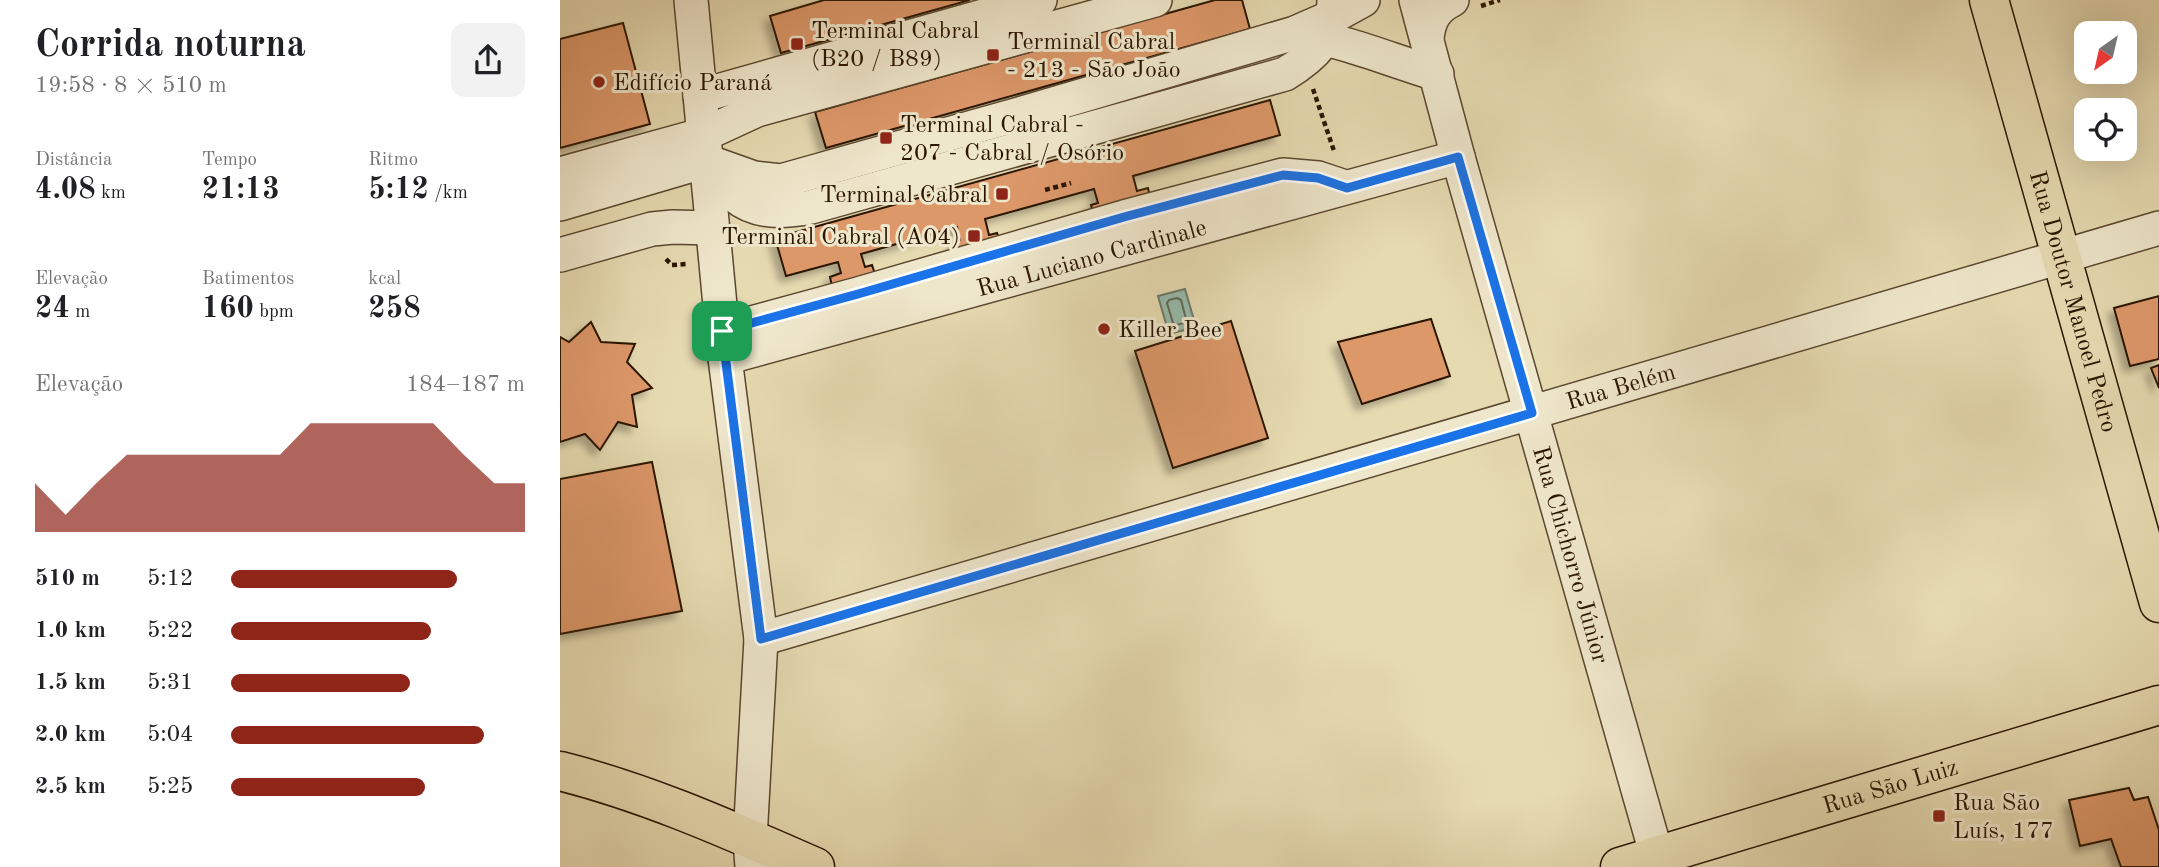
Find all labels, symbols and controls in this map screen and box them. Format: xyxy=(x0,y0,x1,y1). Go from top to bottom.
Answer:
place label: Terminal Cabral (B20 / B89) xyxy=(811,20,979,72)
north arrow xyxy=(2074,21,2137,84)
map controls xyxy=(2074,21,2137,161)
button: share xyxy=(451,23,525,97)
text: Corrida noturna xyxy=(35,27,306,65)
place label: Terminal Cabral - 213 - São João xyxy=(1007,31,1181,83)
marker: Terminal Cabral (B20 / B89) xyxy=(789,36,805,52)
marker: Terminal Cabral - 213 - São João xyxy=(985,47,1001,63)
place label: Edifício Paraná xyxy=(613,72,772,96)
text: 19:58 · 8 × 510 m xyxy=(35,74,227,97)
marker: Edifício Paraná xyxy=(591,74,607,90)
button: locate xyxy=(2074,98,2137,161)
place label: Terminal Cabral - 207 - Cabral / Osório xyxy=(900,114,1124,166)
marker: Terminal Cabral - 207 - Cabral / Osório xyxy=(878,130,894,146)
text: Distância xyxy=(35,151,112,170)
text: Tempo xyxy=(202,151,257,170)
text: Ritmo xyxy=(368,151,418,170)
street label: Rua Doutor Manoel Pedro xyxy=(2024,168,2120,435)
text: 4.08 xyxy=(35,175,96,205)
text: 21:13 xyxy=(202,175,280,205)
text: 5:12 xyxy=(368,175,429,205)
text: km xyxy=(96,184,126,203)
text: /km xyxy=(429,184,468,203)
place label: Terminal Cabral xyxy=(820,184,988,208)
marker: Terminal Cabral xyxy=(994,186,1010,202)
street label: Rua Luciano Cardinale xyxy=(974,217,1210,302)
place label: Terminal Cabral (A04) xyxy=(721,226,960,250)
marker: Terminal Cabral (A04) xyxy=(966,228,982,244)
text: Elevação xyxy=(35,270,108,289)
text: Batimentos xyxy=(202,270,294,289)
text: kcal xyxy=(368,270,401,289)
text: 24 xyxy=(35,294,70,324)
text: 160 xyxy=(202,294,254,324)
text: 258 xyxy=(368,294,421,324)
pin xyxy=(692,301,752,361)
text: m xyxy=(70,303,90,322)
text: bpm xyxy=(254,303,294,322)
icon: arrive xyxy=(703,312,741,350)
place label: Killer Bee xyxy=(1118,319,1222,343)
marker: Killer Bee xyxy=(1096,321,1112,337)
street label: Rua Belém xyxy=(1564,361,1679,416)
text: Elevação xyxy=(35,373,123,396)
text: 184–187 m xyxy=(406,373,525,396)
street label: Rua Chichorro Júnior xyxy=(1527,444,1612,667)
text: 510 m xyxy=(35,567,100,590)
text: 5:12 xyxy=(147,567,193,590)
text: 1.0 km xyxy=(35,619,106,642)
text: 5:22 xyxy=(147,619,193,642)
text: 1.5 km xyxy=(35,671,106,694)
text: 5:31 xyxy=(147,671,193,694)
text: 2.0 km xyxy=(35,723,106,746)
text: 5:04 xyxy=(147,723,193,746)
street label: Rua São Luiz xyxy=(1820,756,1961,819)
text: 2.5 km xyxy=(35,775,106,798)
text: 5:25 xyxy=(147,775,193,798)
place label: Rua São Luís, 177 xyxy=(1953,792,2054,844)
marker: Rua São Luís, 177 xyxy=(1931,808,1947,824)

